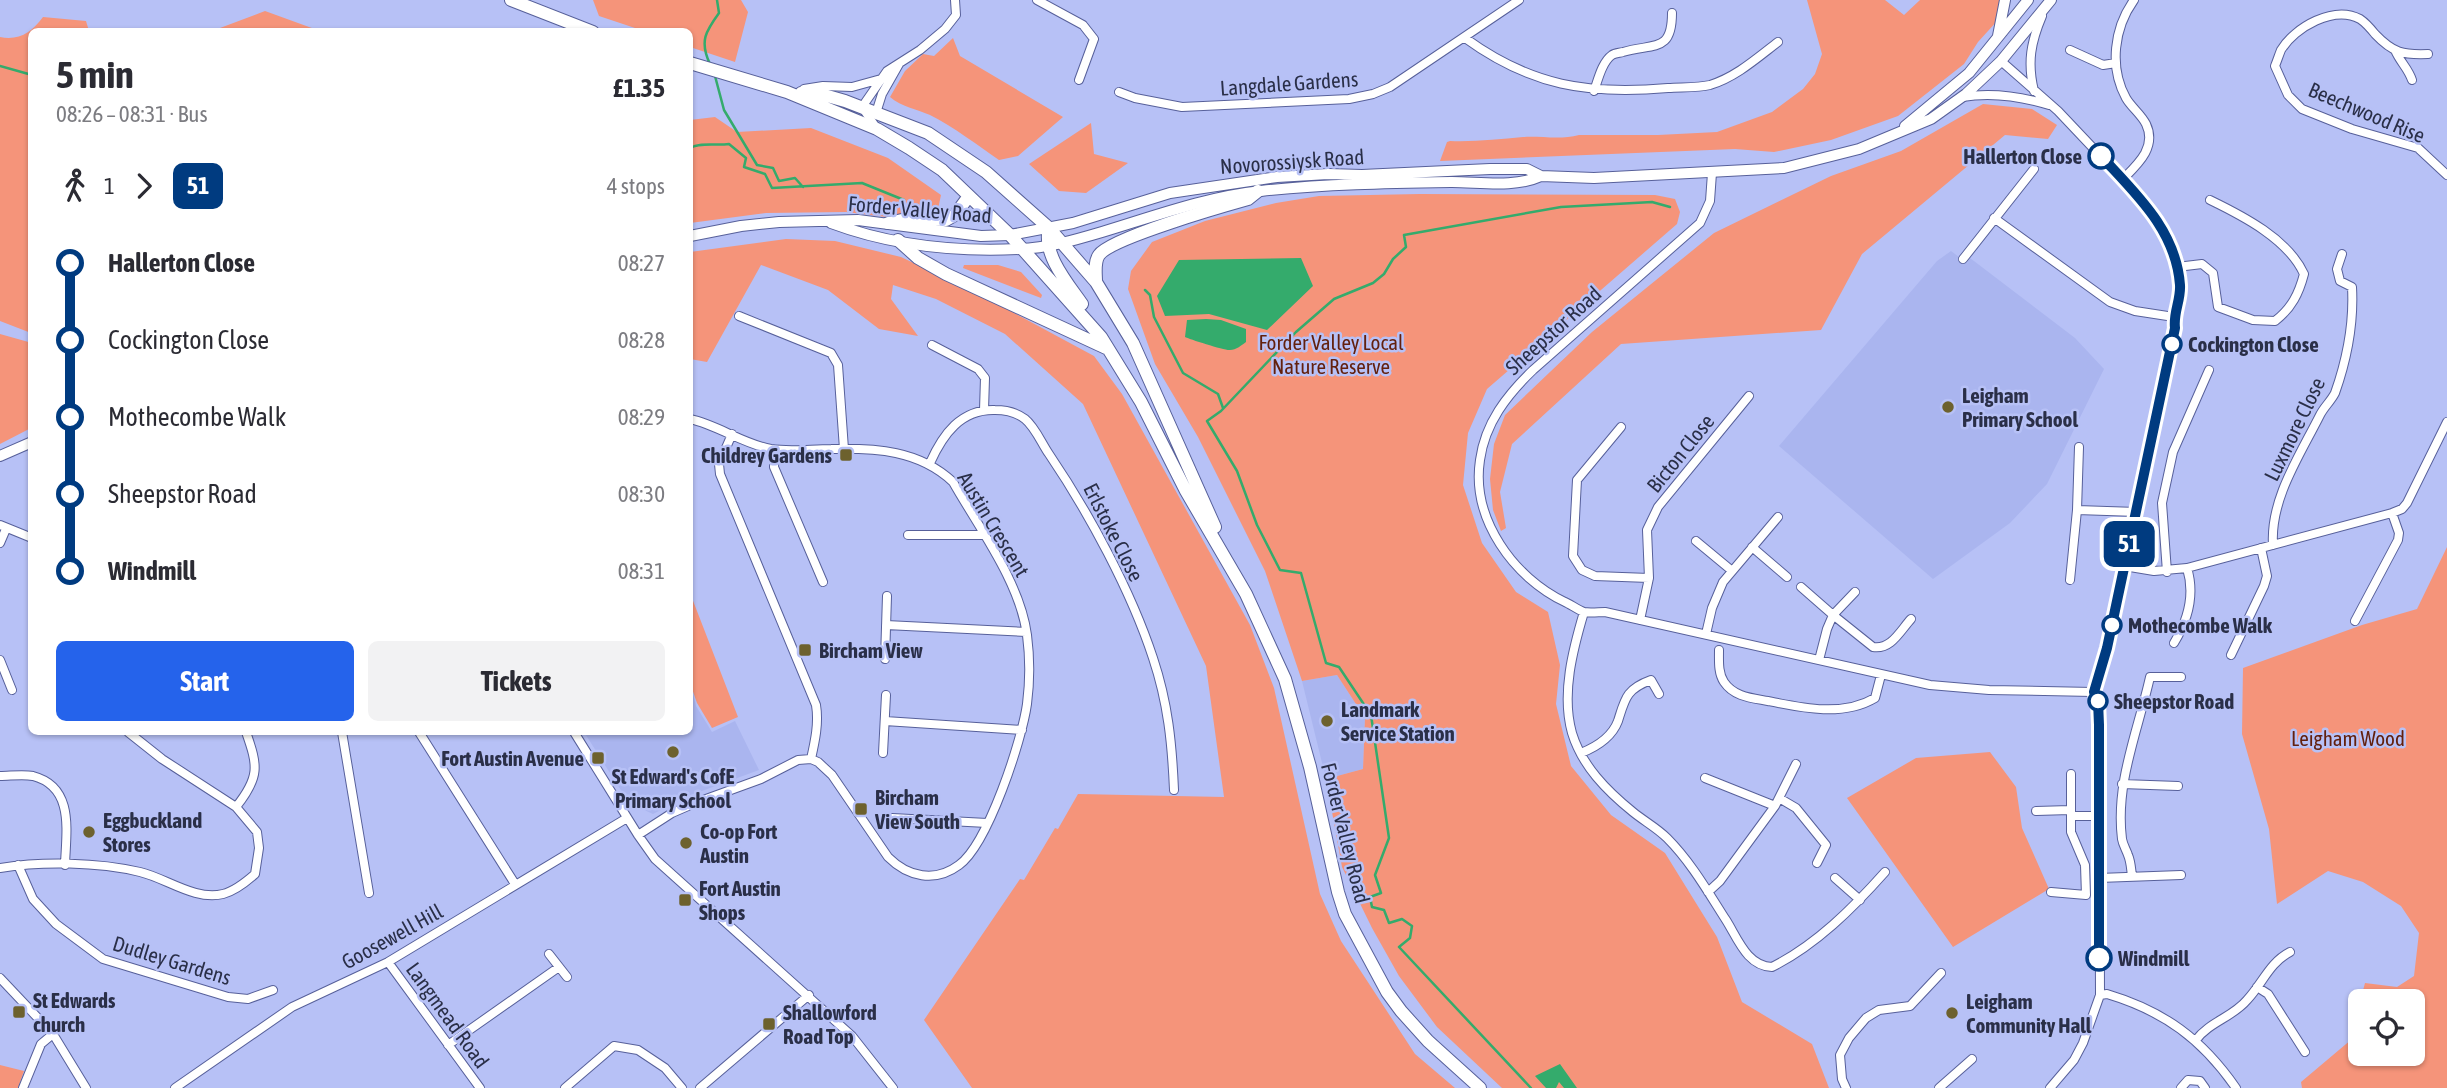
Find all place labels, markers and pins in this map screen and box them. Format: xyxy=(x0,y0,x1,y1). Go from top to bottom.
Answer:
marker: Hallerton Close xyxy=(2088,143,2114,169)
place label: Hallerton Close xyxy=(1963,144,2082,168)
place label: Cockington Close xyxy=(2188,332,2319,356)
marker: Cockington Close xyxy=(2162,334,2182,354)
place label: Leigham Primary School xyxy=(1962,383,2078,431)
marker: Leigham Primary School xyxy=(1940,399,1956,415)
place label: Childrey Gardens xyxy=(701,443,833,467)
marker: Childrey Gardens xyxy=(838,447,854,463)
place label: Mothecombe Walk xyxy=(2128,613,2273,637)
marker: Mothecombe Walk xyxy=(2102,615,2122,635)
place label: Bircham View xyxy=(819,638,923,662)
marker: Bircham View xyxy=(797,642,813,658)
place label: Sheepstor Road xyxy=(2114,689,2234,713)
marker: Sheepstor Road xyxy=(2088,691,2108,711)
place label: Landmark Service Station xyxy=(1341,697,1455,745)
marker: Landmark Service Station xyxy=(1319,713,1335,729)
marker: St Edward's CofE Primary School xyxy=(665,744,681,760)
place label: Fort Austin Avenue xyxy=(441,746,584,770)
marker: Fort Austin Avenue xyxy=(590,750,606,766)
place label: St Edward's CofE Primary School xyxy=(612,764,734,812)
place label: Bircham View South xyxy=(874,785,960,833)
marker: Bircham View South xyxy=(853,801,869,817)
place label: Eggbuckland Stores xyxy=(103,808,202,856)
place label: Co-op Fort Austin xyxy=(699,819,777,867)
marker: Eggbuckland Stores xyxy=(81,824,97,840)
marker: Co-op Fort Austin xyxy=(678,835,694,851)
place label: Fort Austin Shops xyxy=(699,876,781,924)
marker: Fort Austin Shops xyxy=(677,892,693,908)
marker: Windmill xyxy=(2086,945,2112,971)
place label: Windmill xyxy=(2117,946,2190,970)
place label: St Edwards church xyxy=(33,988,116,1036)
place label: Leigham Community Hall xyxy=(1966,989,2092,1037)
place label: Shallowford Road Top xyxy=(783,1000,877,1048)
marker: St Edwards church xyxy=(11,1004,27,1020)
marker: Leigham Community Hall xyxy=(1944,1005,1960,1021)
marker: Shallowford Road Top xyxy=(761,1016,777,1032)

